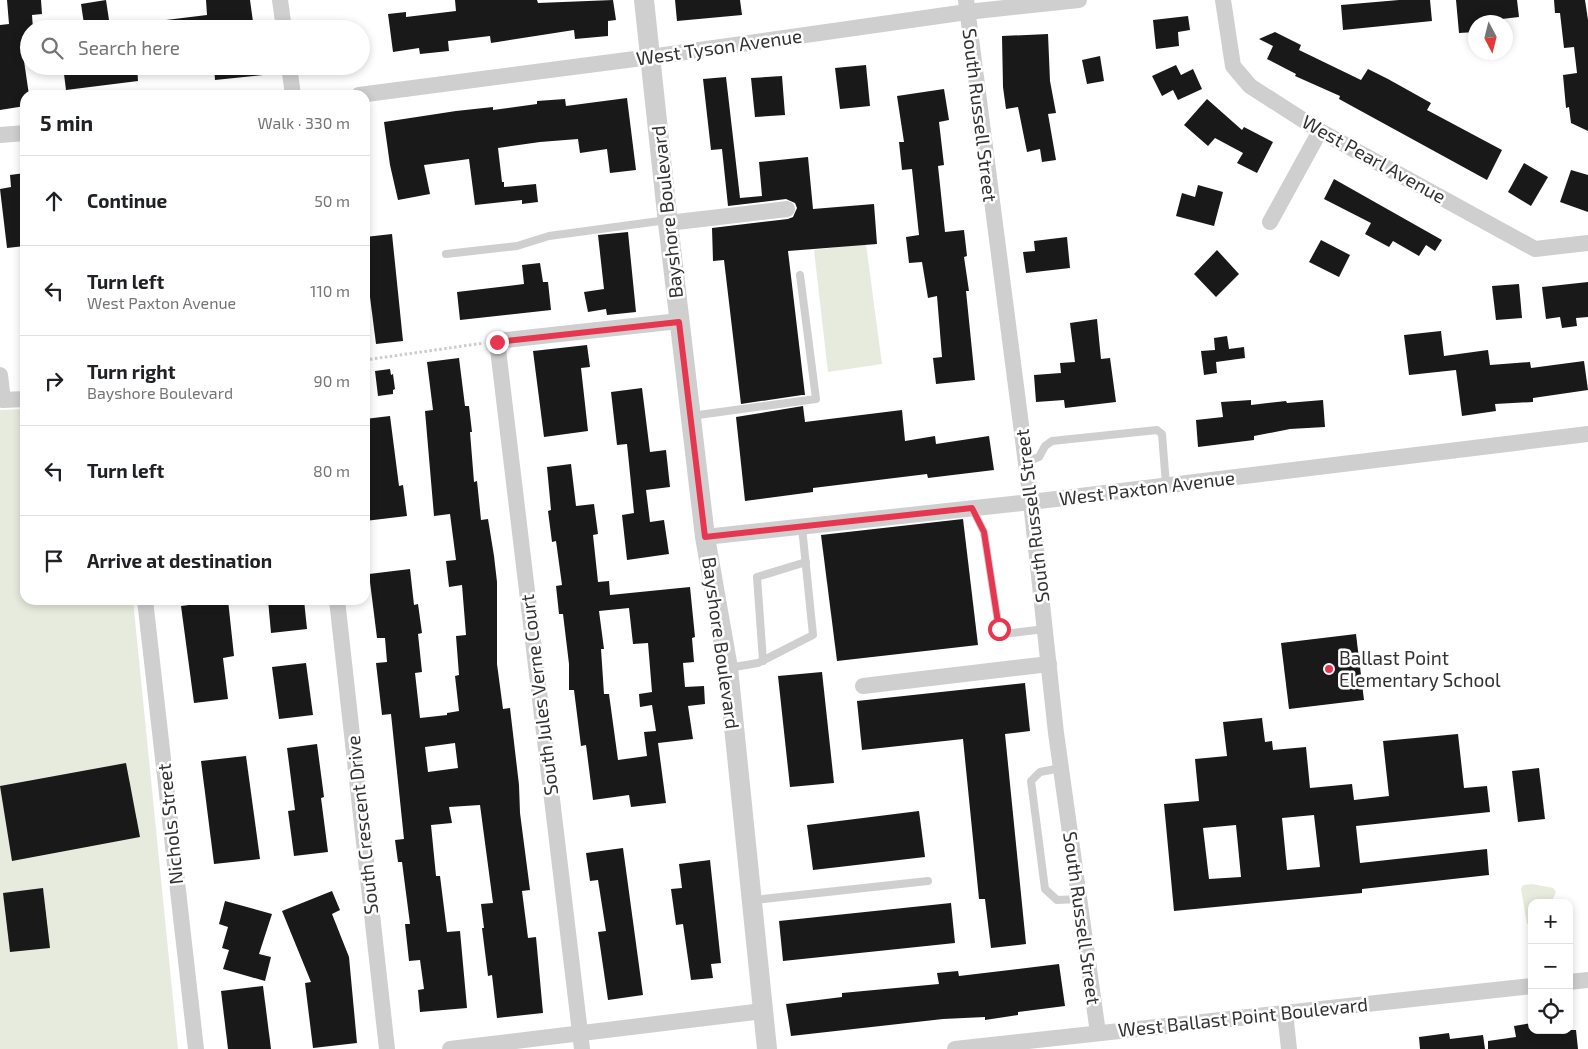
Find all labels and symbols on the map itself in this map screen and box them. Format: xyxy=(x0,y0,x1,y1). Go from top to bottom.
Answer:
north arrow xyxy=(1468,15,1513,60)
street label: West Tyson Avenue xyxy=(635,23,803,70)
street label: South Russell Street xyxy=(958,27,1003,203)
street label: West Pearl Avenue xyxy=(1298,109,1450,208)
street label: Bayshore Boulevard xyxy=(646,125,687,300)
route end xyxy=(486,331,509,354)
street label: South Russell Street xyxy=(1009,428,1054,604)
street label: West Paxton Avenue xyxy=(1058,465,1236,510)
street label: Bayshore Boulevard xyxy=(698,555,745,730)
street label: South Jules Verne Court xyxy=(515,593,562,797)
route start xyxy=(988,618,1011,641)
place label: Ballast Point Elementary School xyxy=(1339,646,1501,691)
marker: Ballast Point Elementary School xyxy=(1323,663,1335,675)
street label: South Crescent Drive xyxy=(341,734,382,916)
street label: Nichols Street xyxy=(152,762,187,886)
street label: South Russell Street xyxy=(1059,830,1106,1006)
street label: West Ballast Point Boulevard xyxy=(1117,992,1369,1041)

